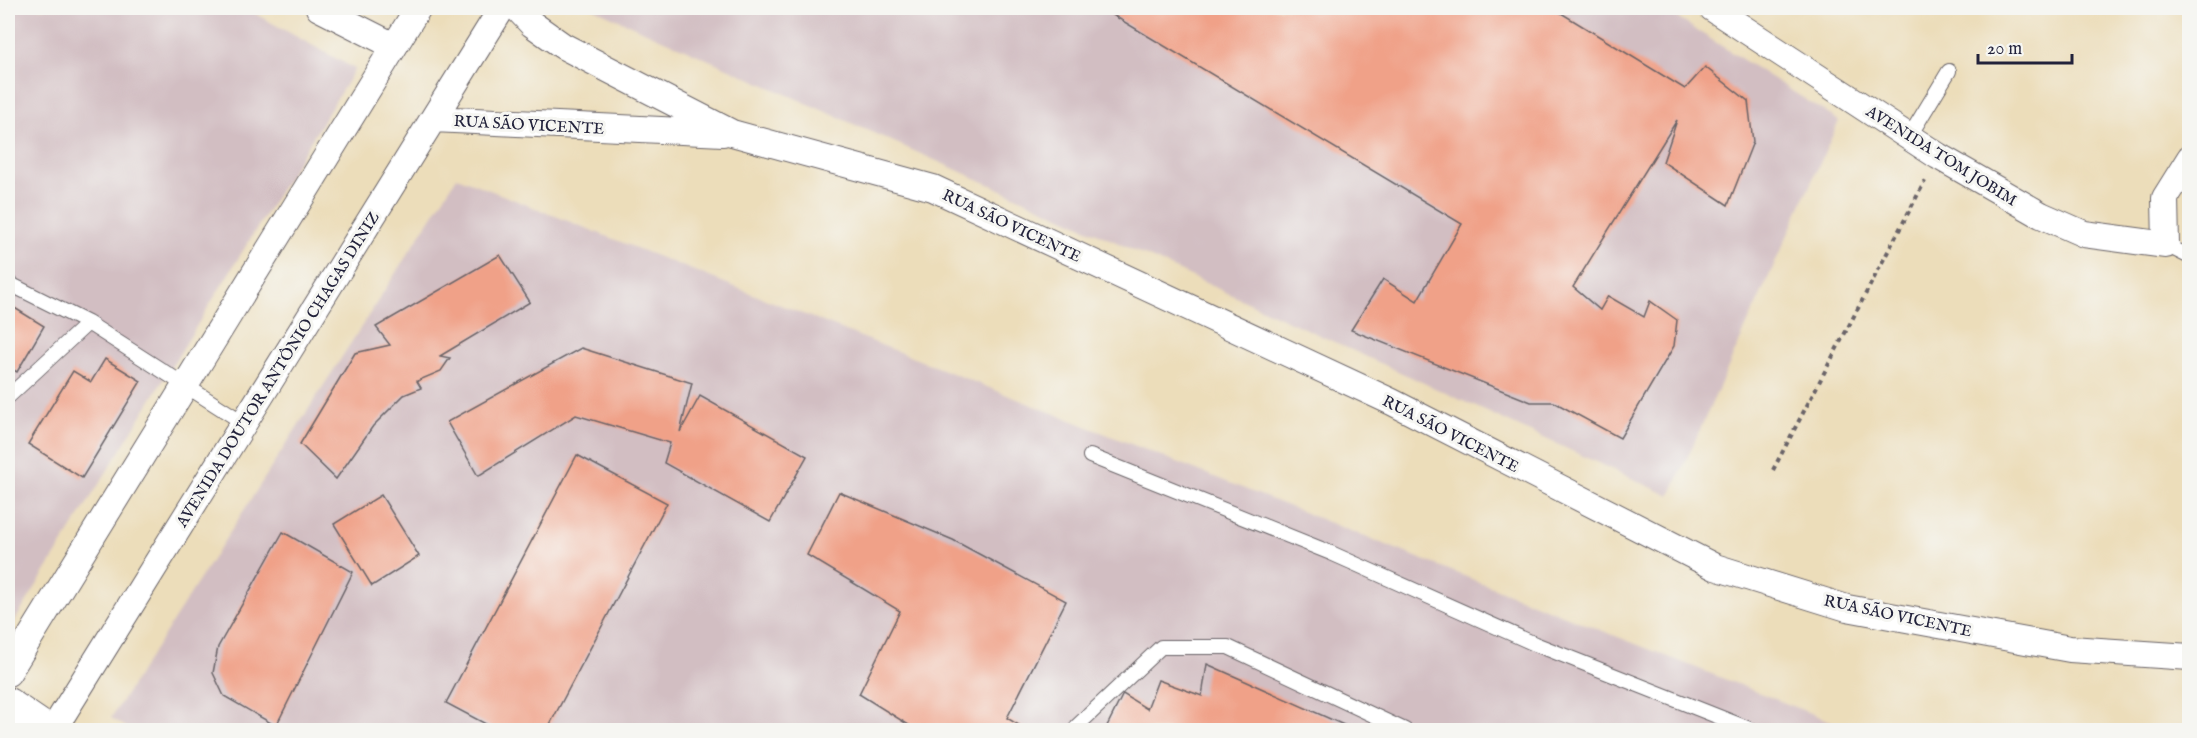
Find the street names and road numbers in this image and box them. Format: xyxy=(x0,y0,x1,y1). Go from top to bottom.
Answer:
street label: AVENIDA TOM JOBIM xyxy=(1861,101,2020,211)
street label: RUA SÃO VICENTE xyxy=(453,110,605,140)
street label: RUA SÃO VICENTE xyxy=(939,184,1084,268)
street label: AVENIDA DOUTOR ANTÔNIO CHAGAS DINIZ xyxy=(170,208,385,532)
street label: RUA SÃO VICENTE xyxy=(1378,390,1523,478)
street label: RUA SÃO VICENTE xyxy=(1822,590,1974,642)

